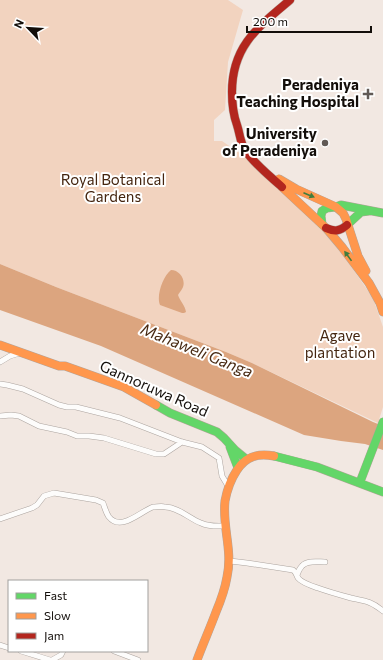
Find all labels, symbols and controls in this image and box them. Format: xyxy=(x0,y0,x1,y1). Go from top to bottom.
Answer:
north arrow xyxy=(8,8,48,48)
scale bar xyxy=(247,8,371,34)
text: 200 m xyxy=(253,14,288,28)
text: N xyxy=(11,17,26,30)
place label: Peradeniya Teaching Hospital xyxy=(236,75,359,110)
marker: Peradeniya Teaching Hospital xyxy=(362,88,374,100)
place label: University of Peradeniya xyxy=(222,124,318,159)
marker: University of Peradeniya xyxy=(320,138,330,148)
park label: Royal Botanical Gardens xyxy=(61,170,165,205)
one-way arrow xyxy=(303,191,315,198)
one-way arrow xyxy=(344,250,352,261)
water label: Mahaweli Ganga xyxy=(138,318,256,381)
park label: Agave plantation xyxy=(305,326,375,361)
street label: Gannoruwa Road xyxy=(97,356,211,420)
legend xyxy=(8,580,148,652)
text: Fast xyxy=(44,588,67,602)
text: Slow xyxy=(44,608,71,622)
text: Jam xyxy=(44,628,64,643)

